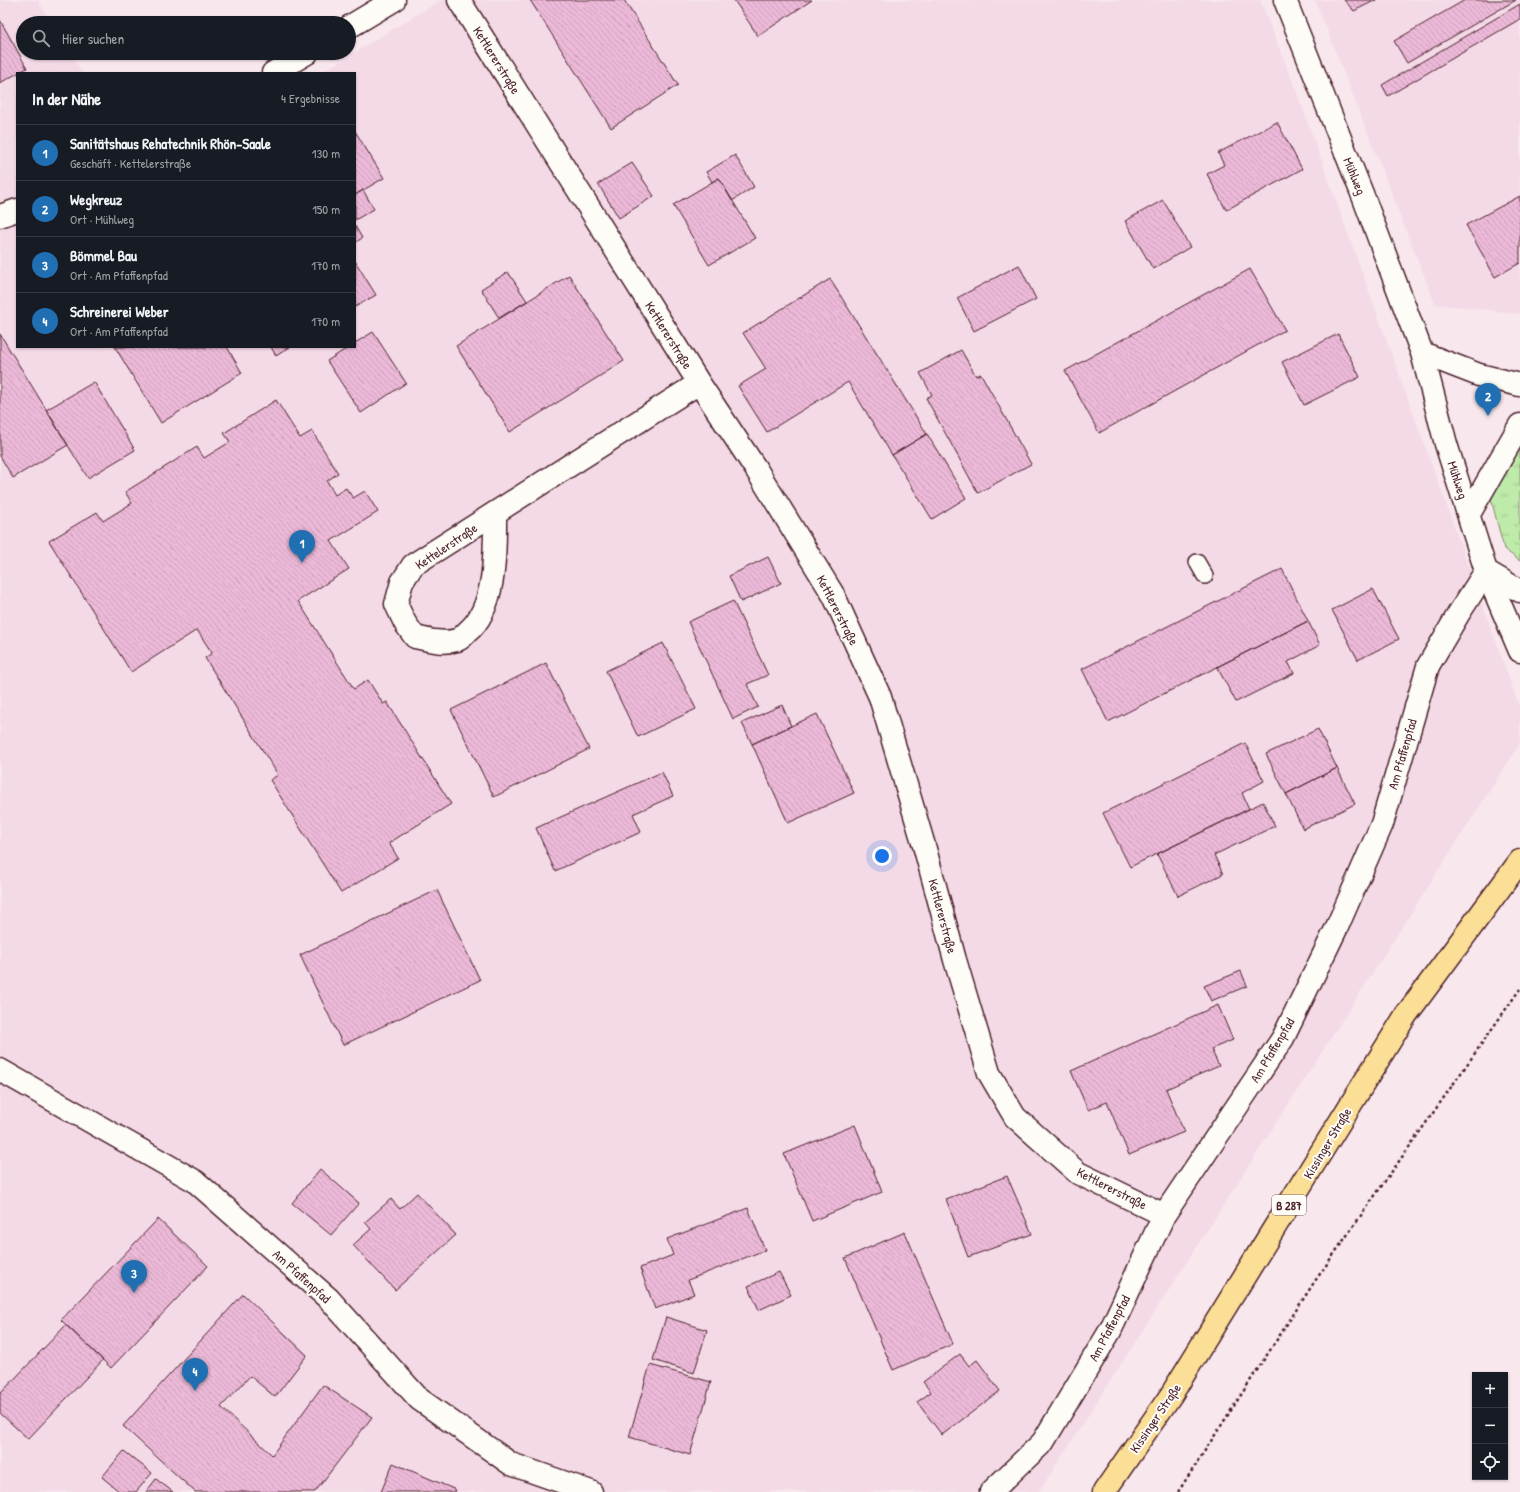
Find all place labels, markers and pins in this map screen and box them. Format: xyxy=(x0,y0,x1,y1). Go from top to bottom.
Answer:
pin: 2 xyxy=(1475,383,1501,416)
pin: 1 xyxy=(289,530,315,563)
pin: 3 xyxy=(121,1260,147,1293)
pin: 4 xyxy=(182,1358,208,1391)

